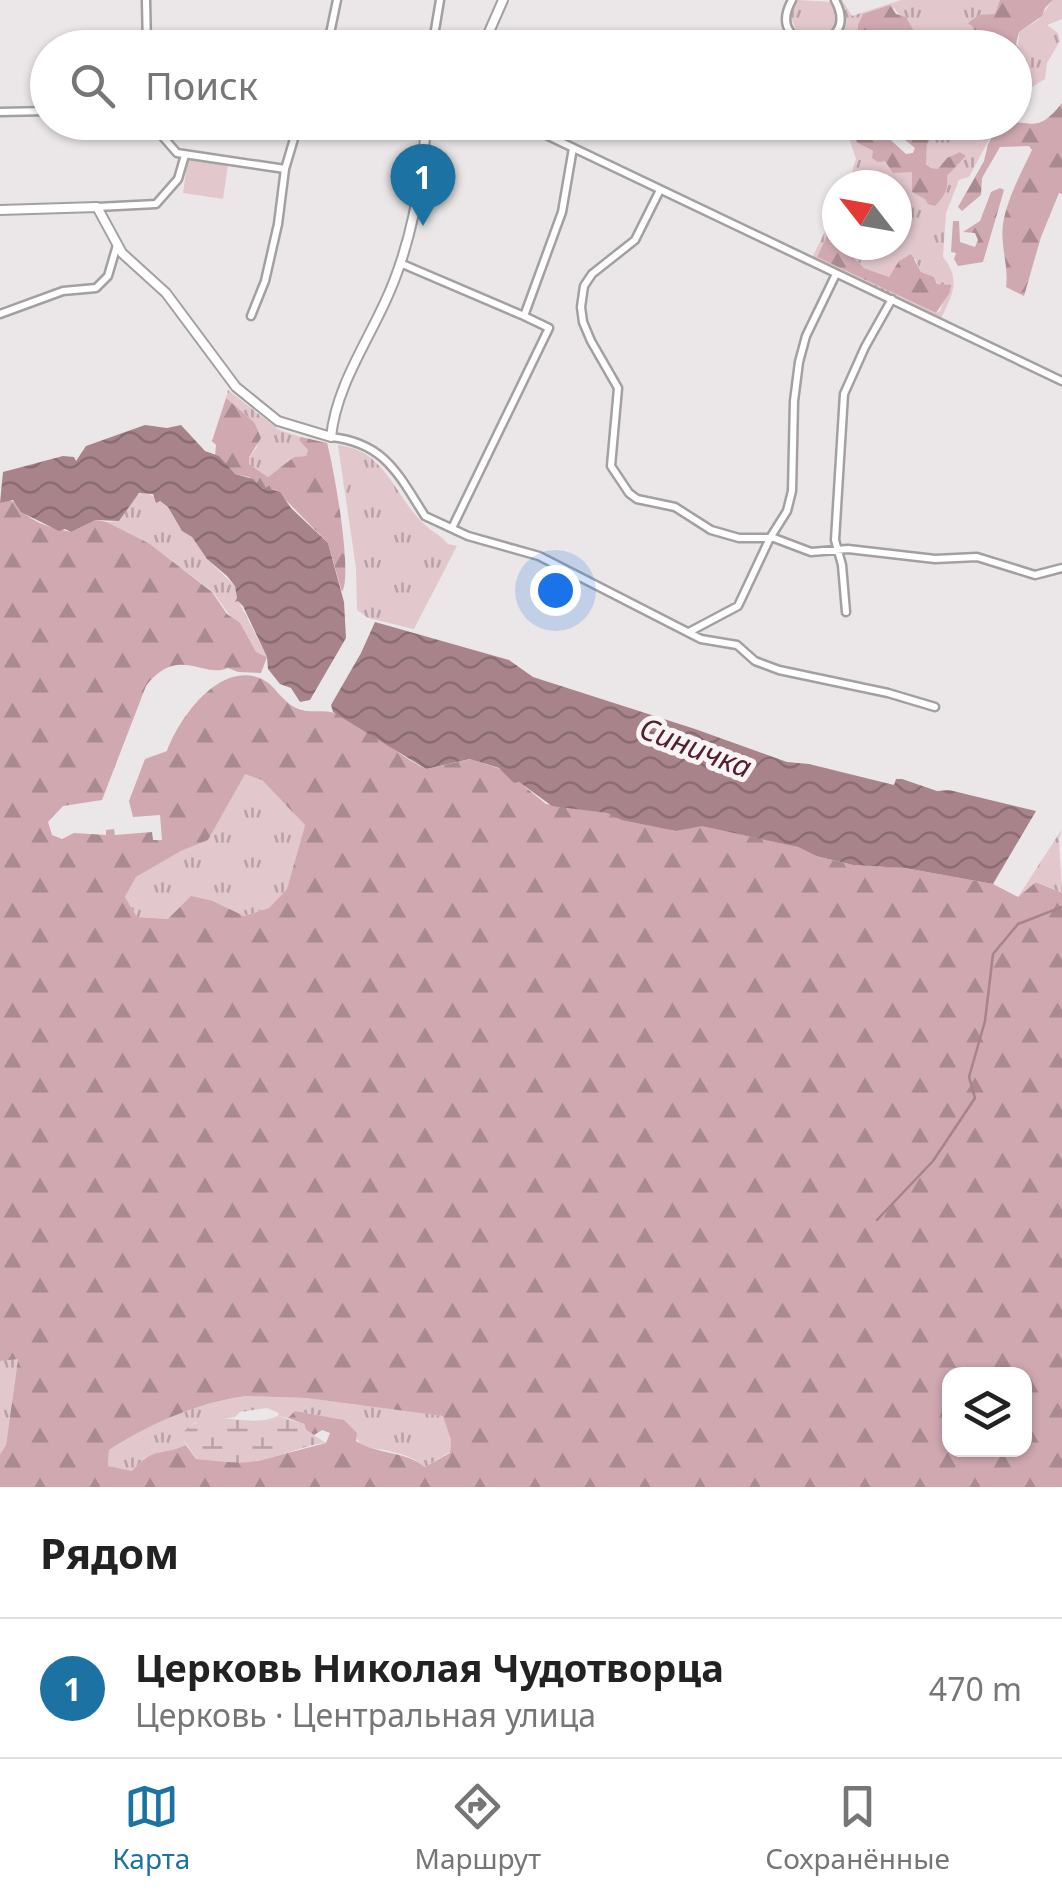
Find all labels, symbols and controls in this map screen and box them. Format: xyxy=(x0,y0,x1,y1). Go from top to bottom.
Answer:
search box xyxy=(30,30,1032,140)
icon: search xyxy=(65,58,120,113)
text: Поиск xyxy=(145,59,258,111)
pin: 1 xyxy=(390,144,456,226)
north arrow xyxy=(822,170,912,260)
your location xyxy=(530,565,581,616)
water label: Синичка xyxy=(634,707,758,787)
map controls xyxy=(942,1367,1032,1457)
button: layers xyxy=(942,1367,1032,1457)
text: Рядом xyxy=(40,1524,179,1581)
text: Церковь Николая Чудотворца xyxy=(135,1641,724,1693)
text: 1 xyxy=(63,1667,82,1710)
text: 470 m xyxy=(929,1667,1022,1710)
text: Церковь · Центральная улица xyxy=(135,1693,596,1736)
tab: Карта xyxy=(112,1779,190,1877)
tab: Маршрут xyxy=(415,1779,541,1877)
tab: Сохранённые xyxy=(765,1779,950,1877)

